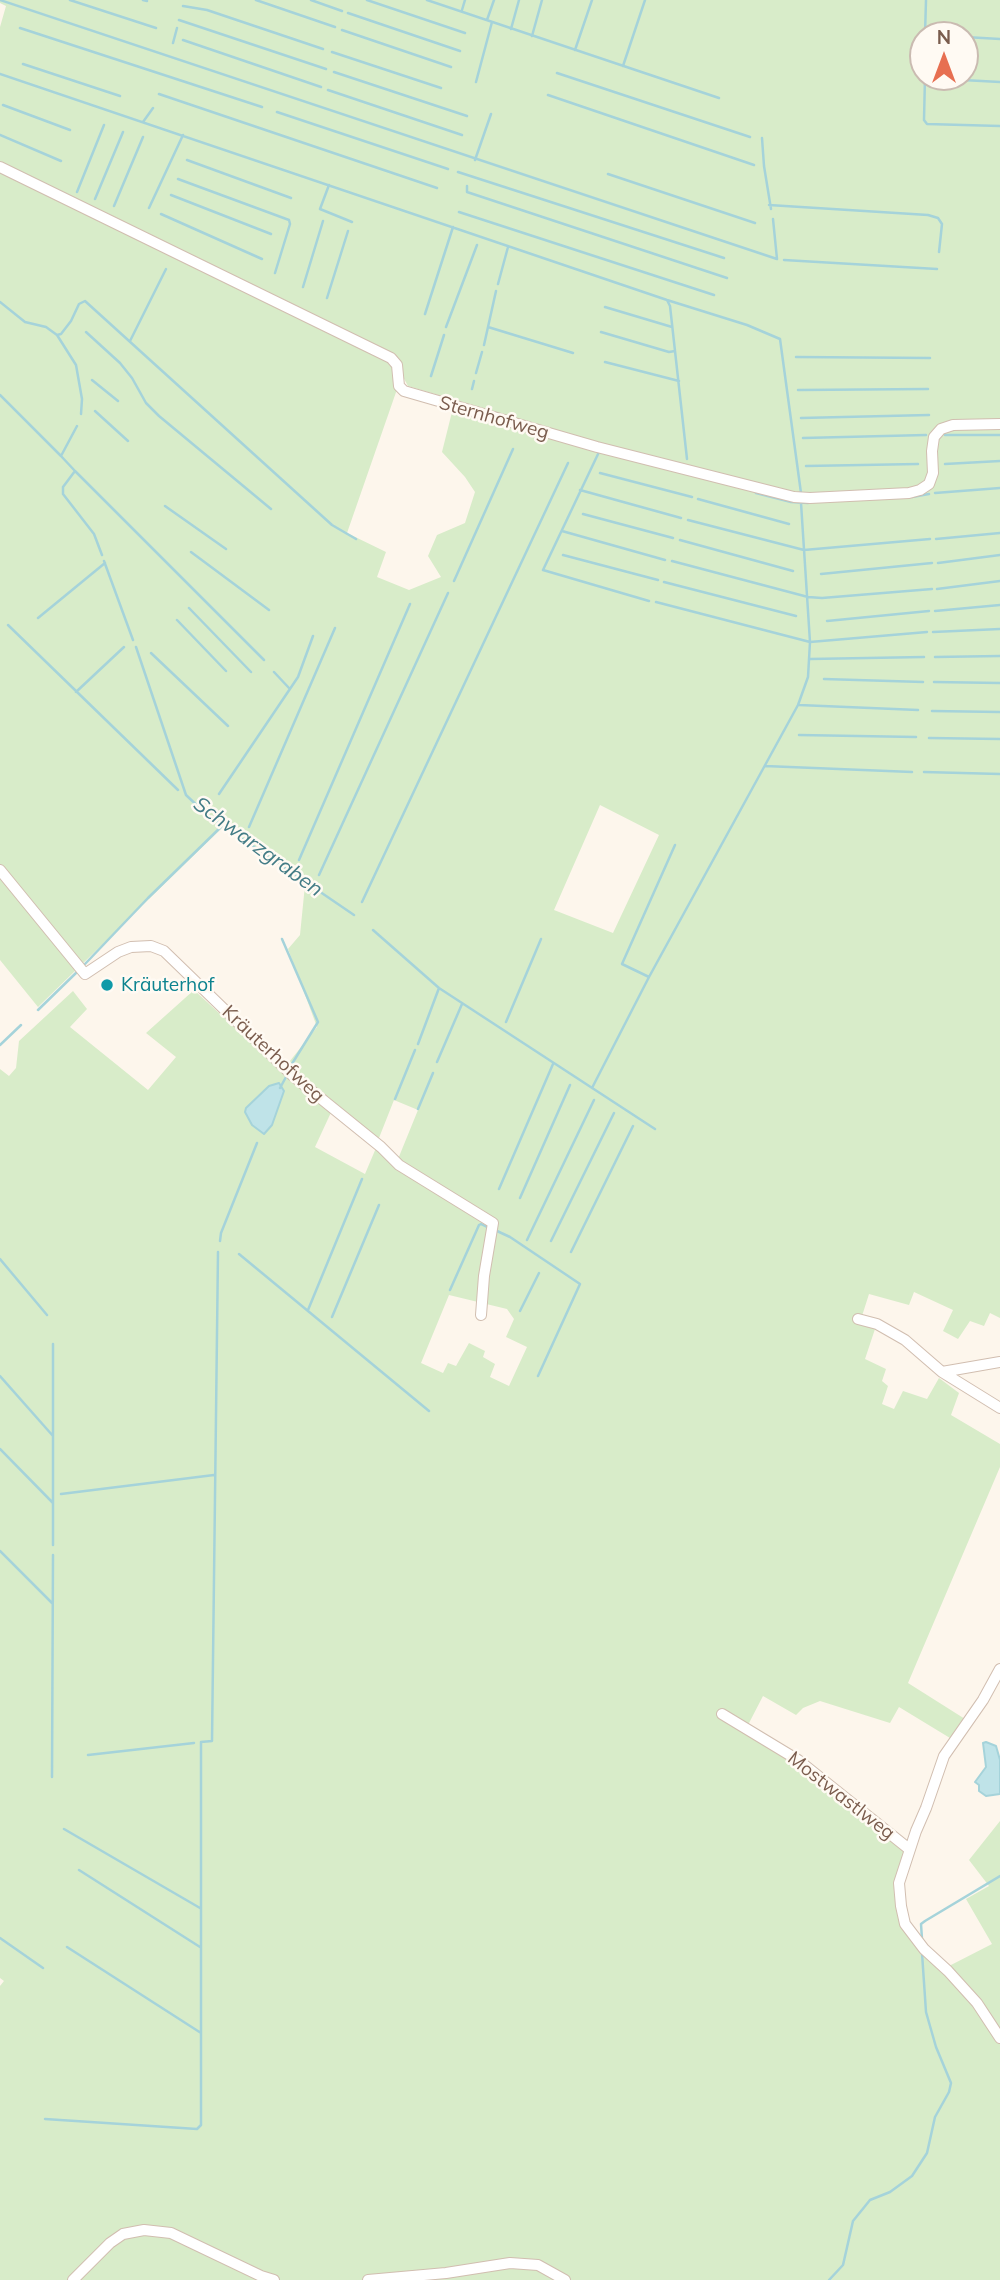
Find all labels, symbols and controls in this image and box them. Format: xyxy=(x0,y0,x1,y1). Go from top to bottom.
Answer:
north arrow xyxy=(909,21,979,91)
text: N xyxy=(937,25,951,49)
street label: Sternhofweg xyxy=(437,391,551,445)
water label: Schwarzgraben xyxy=(188,792,328,902)
place label: Kräuterhof xyxy=(121,974,214,996)
marker: Kräuterhof xyxy=(99,977,115,993)
street label: Kräuterhofweg xyxy=(217,1001,329,1107)
street label: Mostwastlweg xyxy=(783,1747,899,1845)

